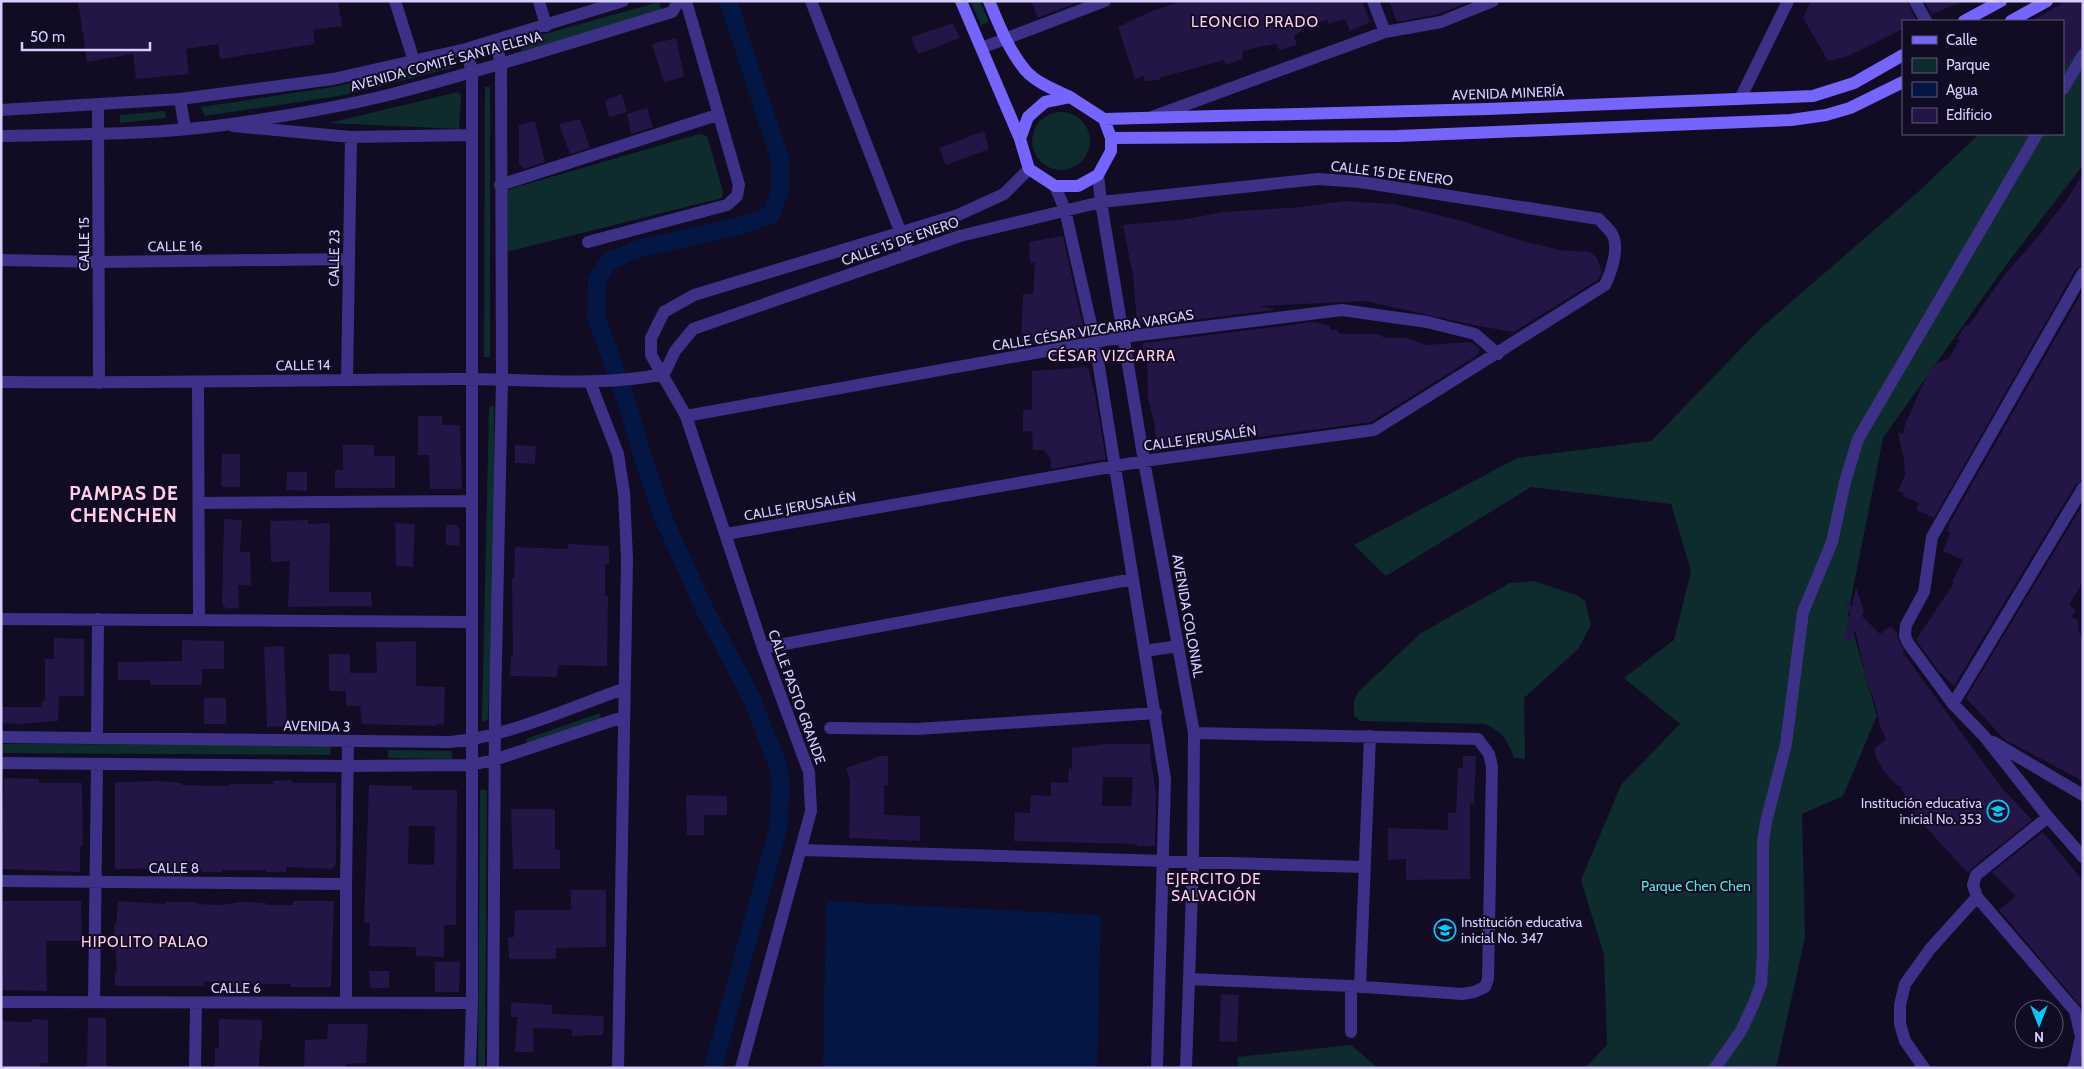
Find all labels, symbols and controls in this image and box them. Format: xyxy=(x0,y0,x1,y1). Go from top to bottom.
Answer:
district label: LEONCIO PRADO xyxy=(1191,13,1319,31)
scale bar xyxy=(22,20,150,52)
legend xyxy=(1902,20,2064,135)
street label: AVENIDA COMITÉ SANTA ELENA xyxy=(348,27,544,95)
text: 50 m xyxy=(30,28,65,46)
text: Calle xyxy=(1946,31,1977,49)
text: Parque xyxy=(1946,56,1990,74)
text: Agua xyxy=(1946,81,1978,99)
street label: AVENIDA MINERÍA xyxy=(1451,82,1565,104)
text: Edificio xyxy=(1946,106,1992,124)
street label: CALLE 15 DE ENERO xyxy=(1330,157,1454,189)
street label: CALLE 15 DE ENERO xyxy=(839,212,961,270)
street label: CALLE 15 xyxy=(75,217,93,271)
street label: CALLE 23 xyxy=(325,229,343,287)
street label: CALLE 16 xyxy=(147,237,203,255)
street label: CALLE CÉSAR VIZCARRA VARGAS xyxy=(991,306,1195,354)
district label: CÉSAR VIZCARRA xyxy=(1046,347,1178,365)
street label: CALLE 14 xyxy=(275,356,331,374)
street label: CALLE JERUSALÉN xyxy=(1143,421,1257,455)
district label: PAMPAS DE CHENCHEN xyxy=(69,482,179,527)
street label: CALLE JERUSALÉN xyxy=(743,487,857,525)
street label: AVENIDA COLONIAL xyxy=(1168,553,1208,679)
street label: CALLE PASTO GRANDE xyxy=(764,627,830,767)
street label: AVENIDA 3 xyxy=(283,716,351,736)
place label: Institución educativa inicial No. 353 xyxy=(1861,794,1982,828)
school or university icon: Institución educativa inicial No. 353 xyxy=(1986,799,2010,823)
street label: CALLE 8 xyxy=(149,859,199,877)
district label: EJERCITO DE SALVACIÓN xyxy=(1166,870,1262,905)
park label: Parque Chen Chen xyxy=(1641,877,1751,895)
place label: Institución educativa inicial No. 347 xyxy=(1461,913,1583,947)
school or university icon: Institución educativa inicial No. 347 xyxy=(1433,918,1457,942)
district label: HIPOLITO PALAO xyxy=(81,933,209,951)
street label: CALLE 6 xyxy=(211,979,261,997)
north arrow xyxy=(2014,999,2064,1049)
text: N xyxy=(2034,1028,2044,1046)

